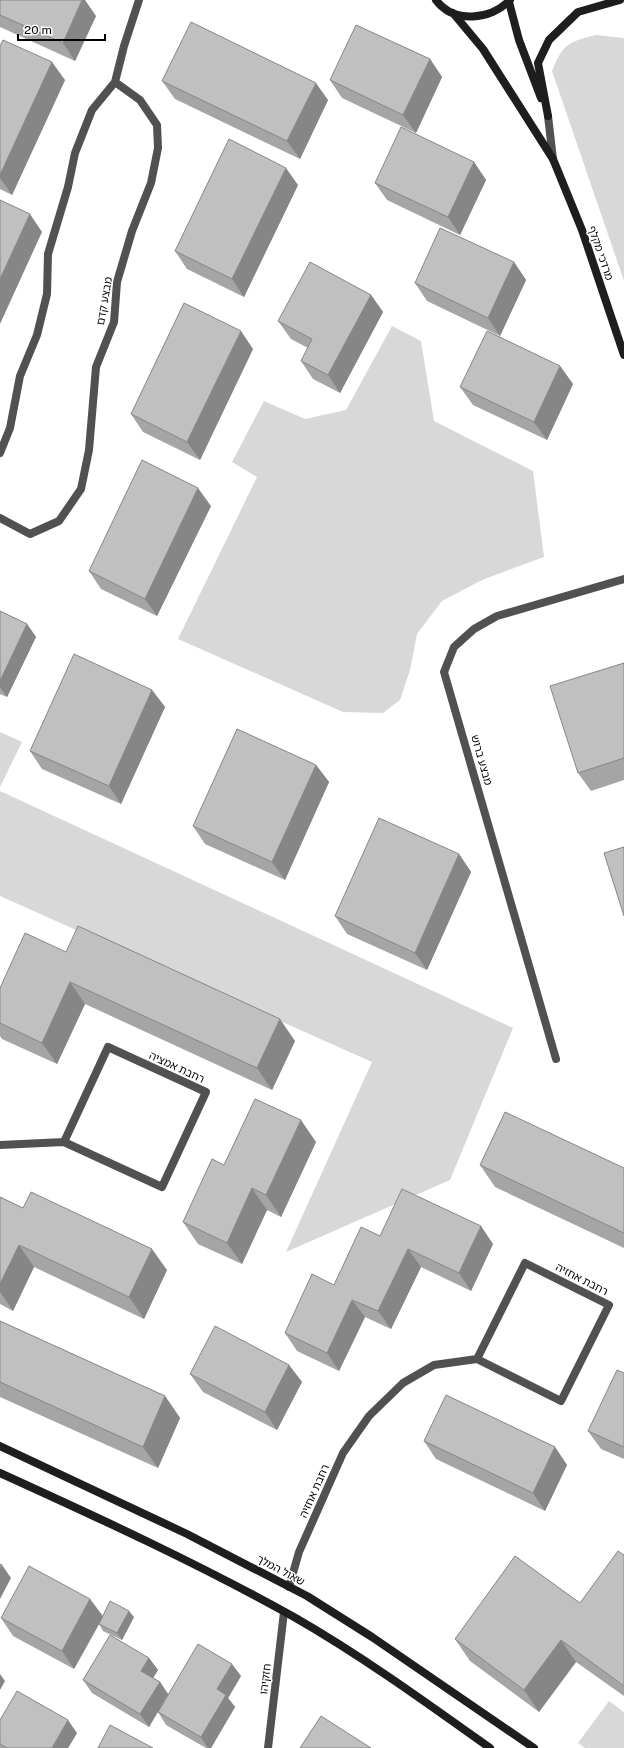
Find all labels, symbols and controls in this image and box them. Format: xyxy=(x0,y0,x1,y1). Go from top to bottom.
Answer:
scale bar xyxy=(18,16,105,42)
text: 20 m xyxy=(24,23,52,37)
street label: מרדכי מקלף xyxy=(586,224,616,282)
street label: מבצע קדם xyxy=(94,276,114,326)
street label: מבצע ברוש xyxy=(469,733,495,787)
street label: רחבת אמציה xyxy=(147,1049,207,1085)
street label: רחבת אחזיה xyxy=(554,1261,610,1297)
street label: רחבת אחזיה xyxy=(297,1462,331,1520)
street label: שאול המלך xyxy=(255,1552,307,1588)
street label: חזקיהו xyxy=(257,1663,273,1695)

